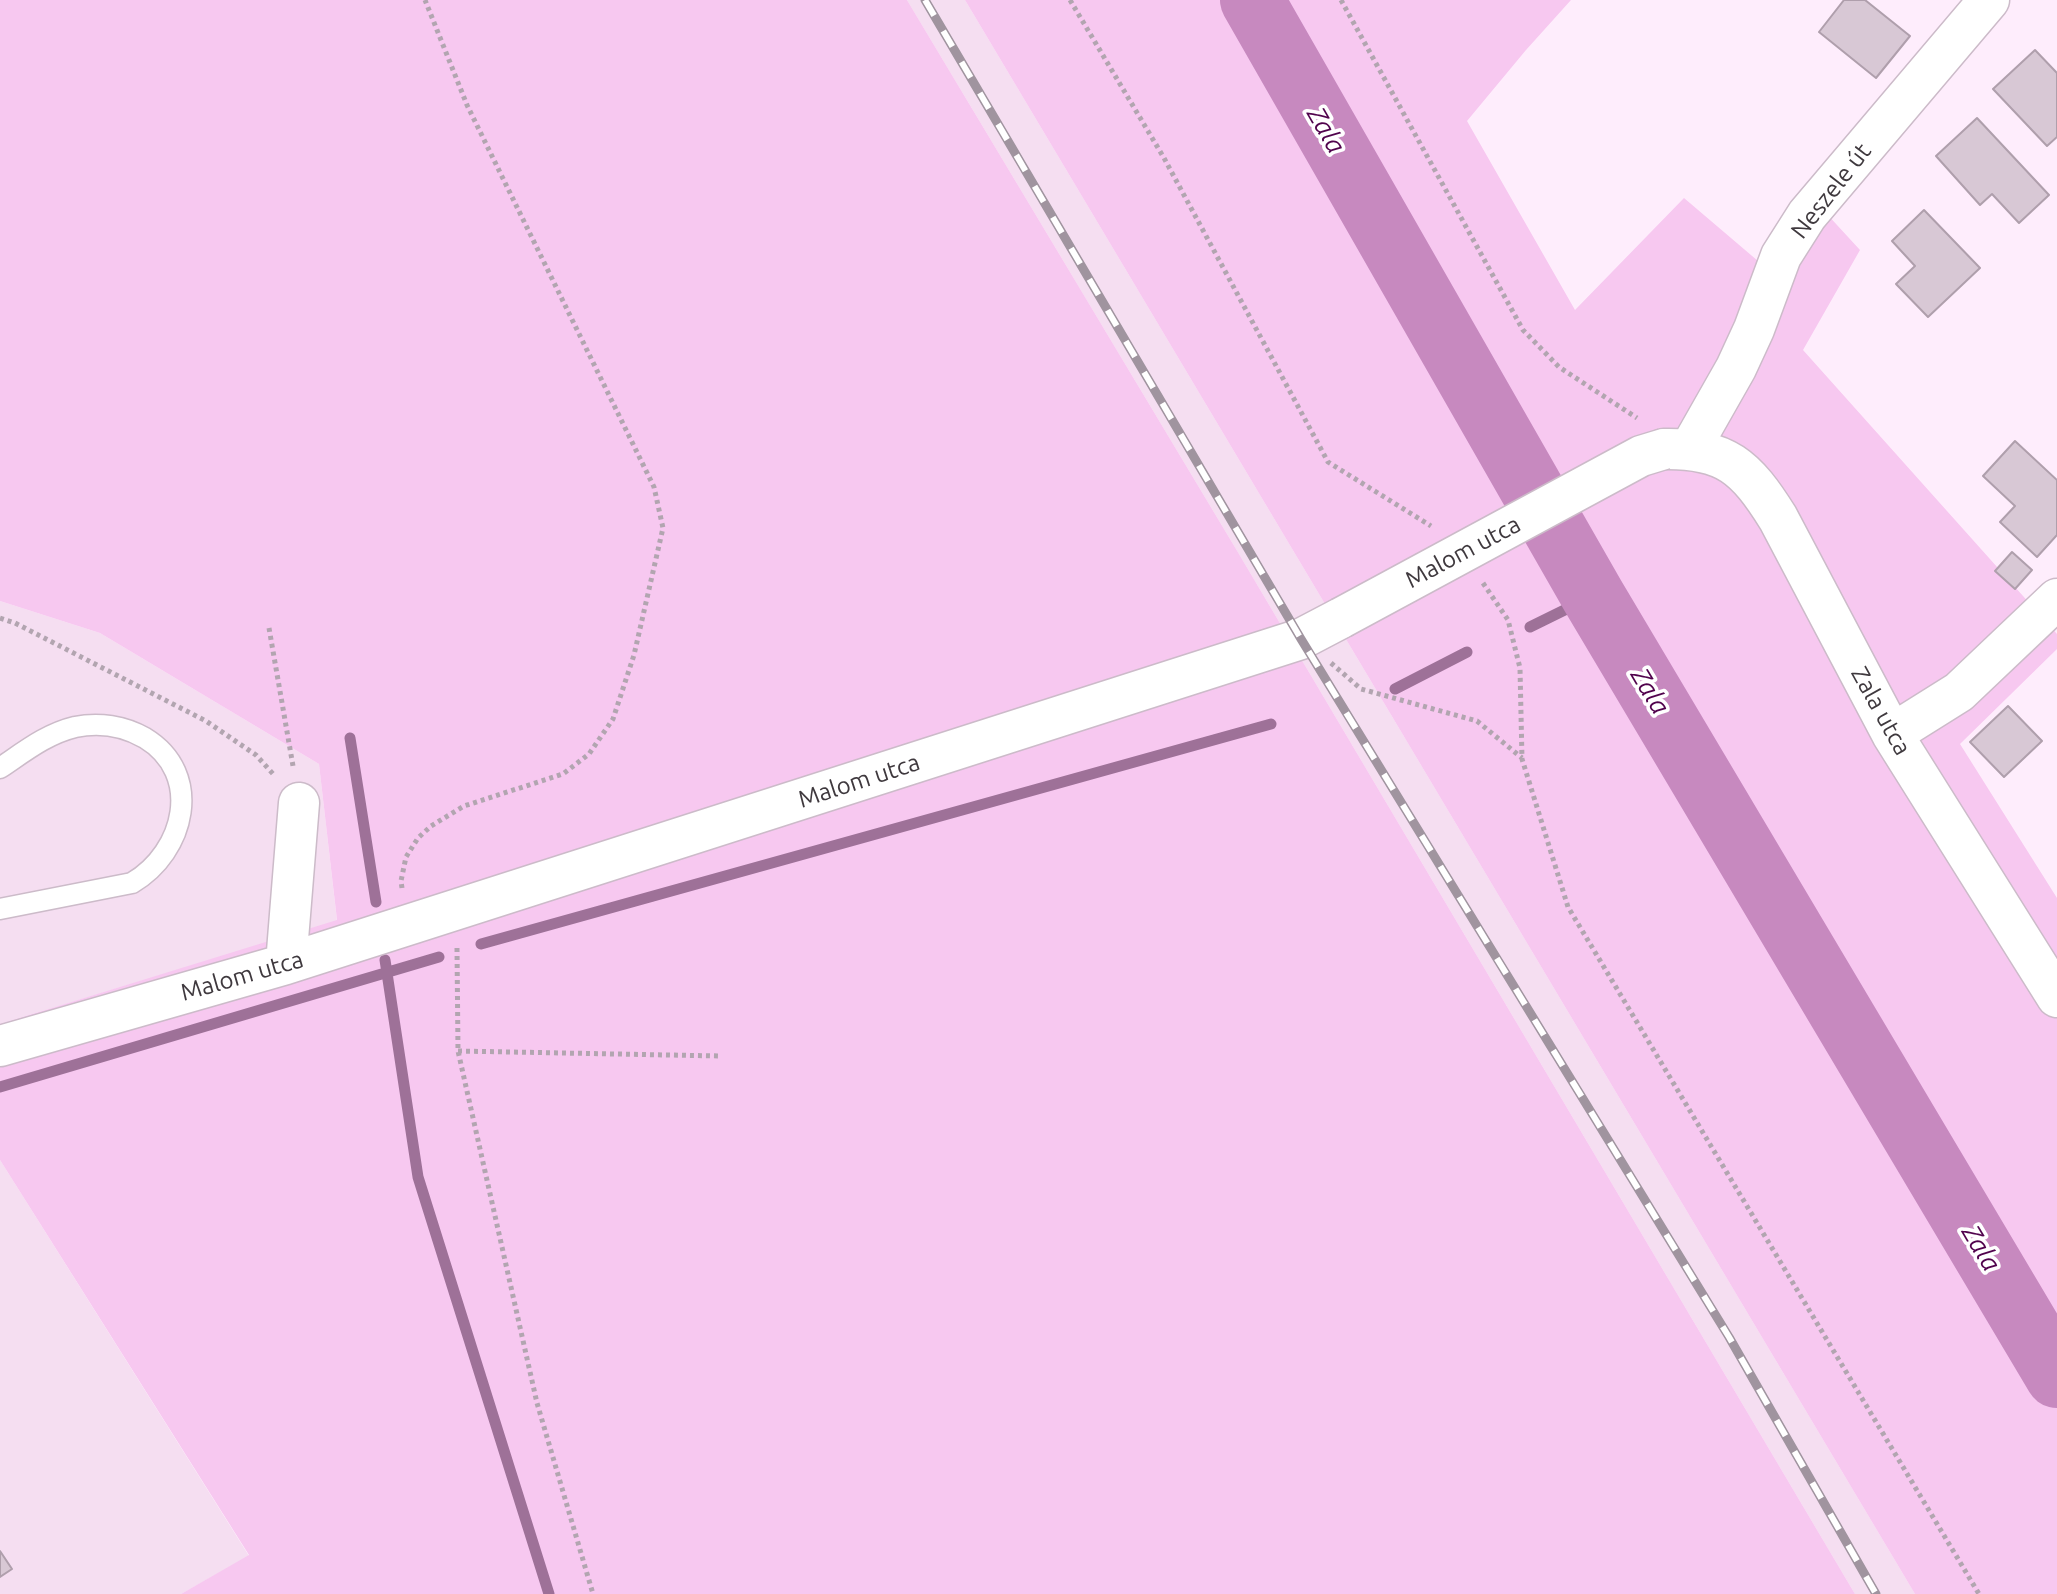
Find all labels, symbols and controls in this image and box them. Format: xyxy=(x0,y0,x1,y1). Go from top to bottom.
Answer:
water label: Zala xyxy=(1300,101,1352,159)
street label: Neszele út xyxy=(1785,138,1877,244)
street label: Malom utca xyxy=(1401,510,1525,594)
water label: Zala xyxy=(1624,662,1676,720)
street label: Zala utca xyxy=(1845,662,1917,760)
street label: Malom utca xyxy=(795,748,923,814)
street label: Malom utca xyxy=(177,945,307,1007)
water label: Zala xyxy=(1955,1219,2007,1277)

